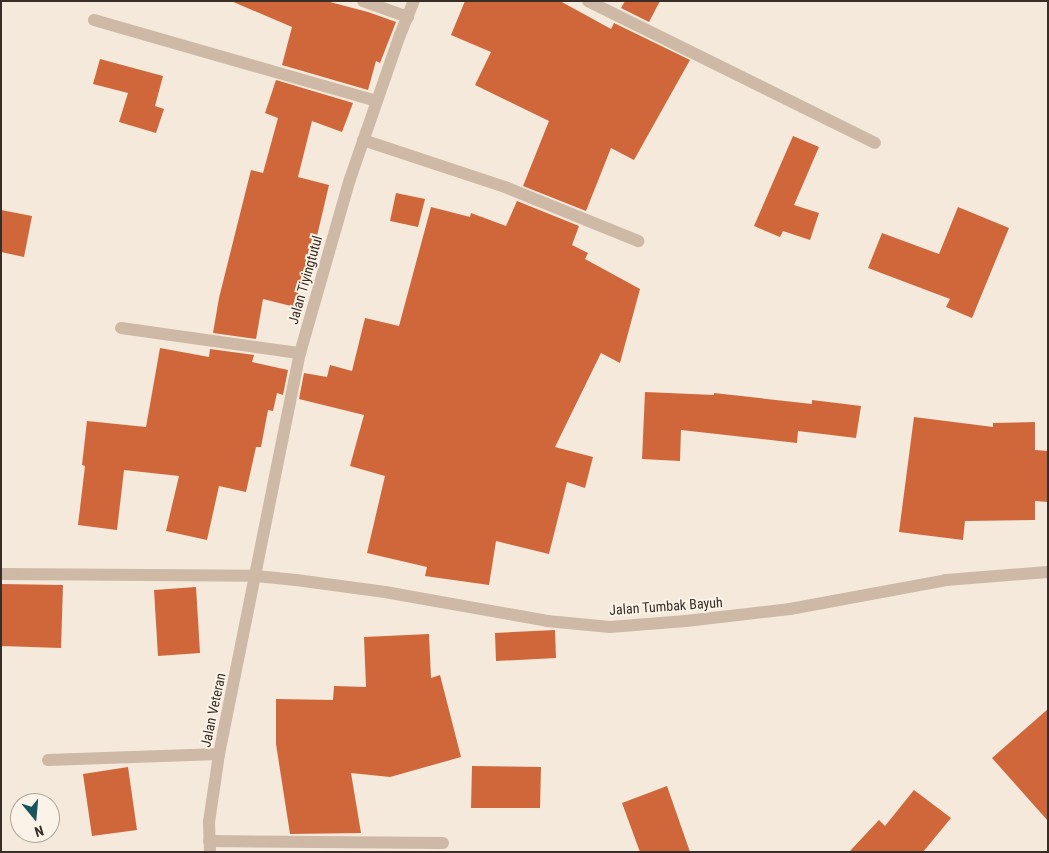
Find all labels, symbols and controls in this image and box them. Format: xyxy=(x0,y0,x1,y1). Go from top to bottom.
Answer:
street label: Jalan Tiyingtutul xyxy=(284,234,326,326)
street label: Jalan Tumbak Bayuh xyxy=(609,594,723,618)
street label: Jalan Veteran xyxy=(197,671,229,749)
north arrow xyxy=(10,793,60,843)
text: N xyxy=(33,822,46,840)

